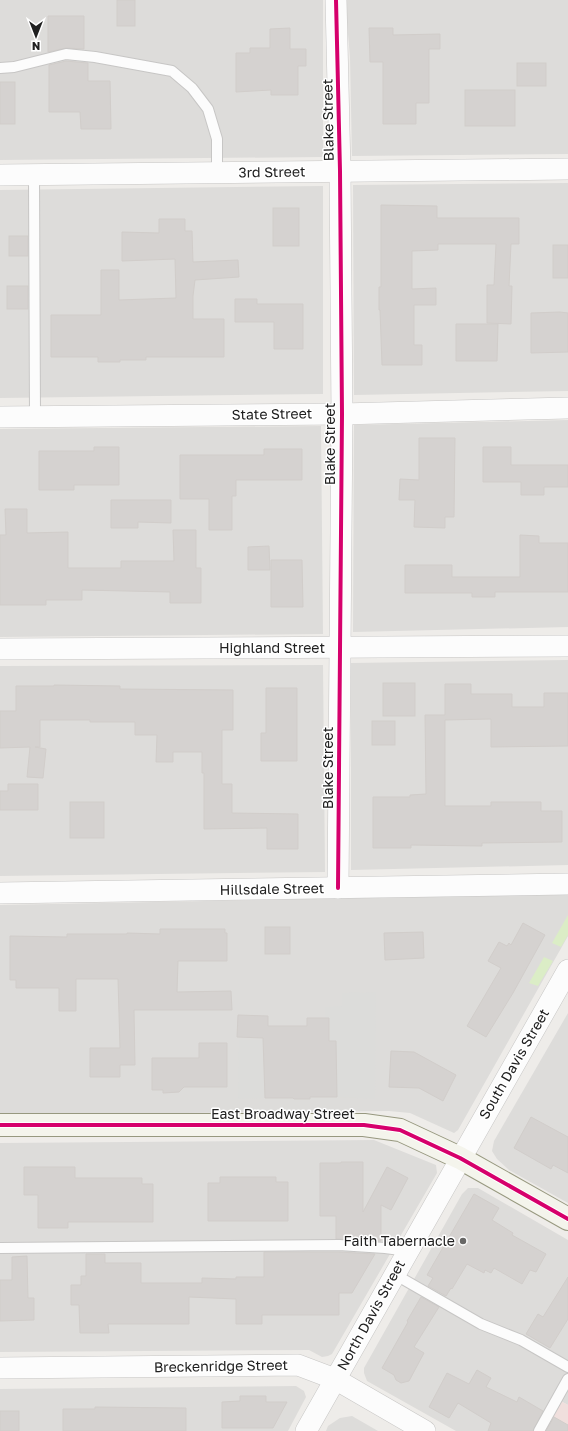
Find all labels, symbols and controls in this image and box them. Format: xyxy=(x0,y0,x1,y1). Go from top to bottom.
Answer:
north arrow xyxy=(16,16,56,56)
text: N xyxy=(32,40,40,53)
street label: Blake Street xyxy=(318,79,337,161)
street label: 3rd Street xyxy=(238,162,306,181)
street label: Blake Street xyxy=(321,403,338,485)
street label: State Street xyxy=(231,404,312,423)
street label: Highland Street xyxy=(219,639,325,656)
street label: Blake Street xyxy=(319,727,336,809)
street label: Hillsdale Street xyxy=(219,879,324,898)
street label: South Davis Street xyxy=(475,1005,552,1122)
street label: East Broadway Street xyxy=(211,1105,355,1122)
place label: Faith Tabernacle xyxy=(343,1232,455,1249)
marker: Faith Tabernacle xyxy=(458,1236,468,1246)
street label: North Davis Street xyxy=(333,1256,408,1373)
street label: Breckenridge Street xyxy=(154,1356,288,1375)

